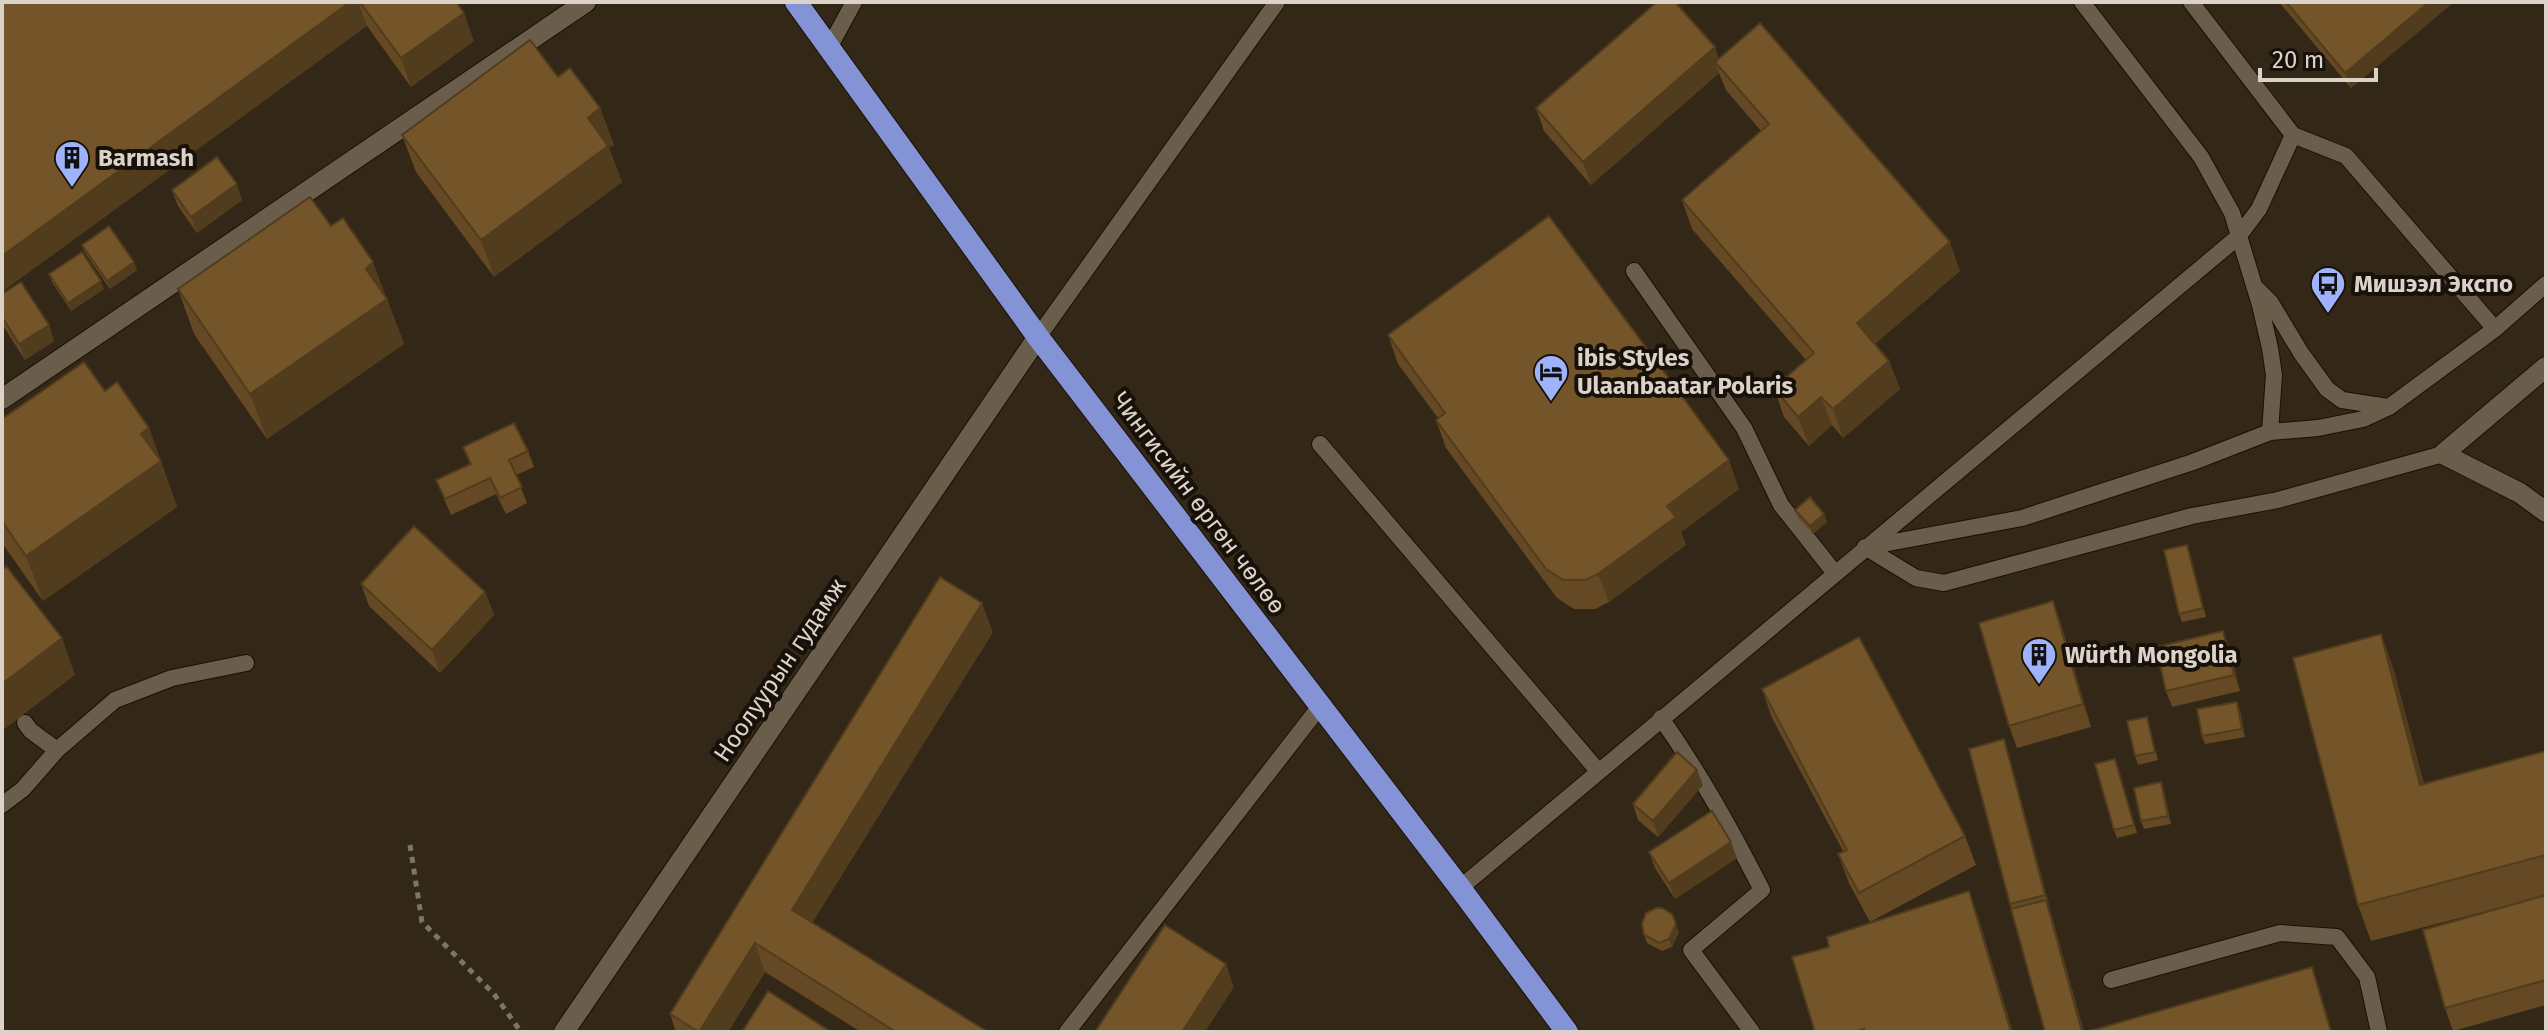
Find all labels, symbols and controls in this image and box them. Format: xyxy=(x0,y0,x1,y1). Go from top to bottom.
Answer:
scale bar xyxy=(2260,32,2376,82)
text: 20 m xyxy=(2272,46,2324,74)
building icon: Barmash xyxy=(53,139,91,189)
place label: Barmash xyxy=(98,144,194,172)
bus stop icon: Мишээл Экспо xyxy=(2309,265,2347,315)
place label: Мишээл Экспо xyxy=(2354,270,2513,298)
place label: ibis Styles Ulaanbaatar Polaris xyxy=(1577,344,1794,400)
hotel icon: ibis Styles Ulaanbaatar Polaris xyxy=(1532,353,1570,403)
street label: Чингисийн өргөн чөлөө xyxy=(1106,387,1292,619)
street label: Ноолуурын гудамж xyxy=(708,573,852,767)
building icon: Würth Mongolia xyxy=(2020,636,2058,686)
place label: Würth Mongolia xyxy=(2065,641,2238,669)

